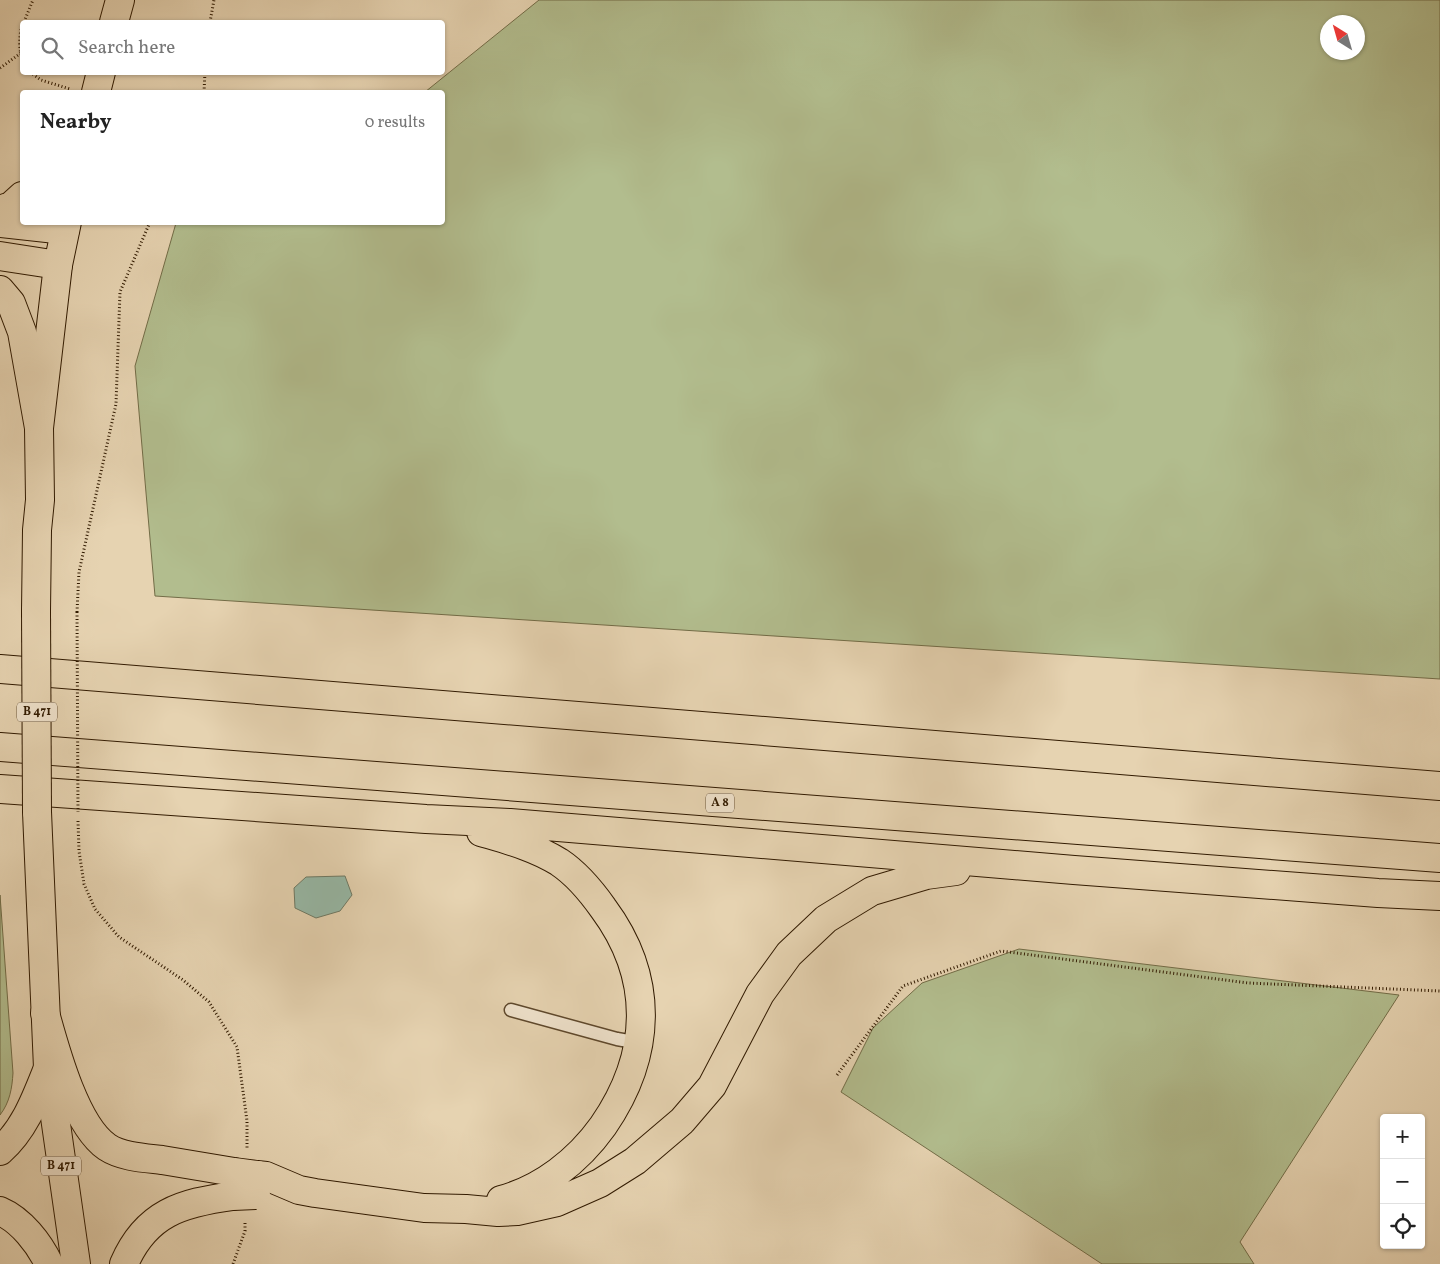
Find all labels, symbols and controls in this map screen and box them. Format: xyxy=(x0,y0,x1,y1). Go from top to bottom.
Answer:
north arrow xyxy=(1320,15,1365,60)
search box xyxy=(20,20,445,75)
icon: search xyxy=(38,34,66,62)
text: Search here xyxy=(78,35,175,61)
text: Nearby xyxy=(40,108,111,137)
text: 0 results xyxy=(365,112,425,134)
road number: B 471 xyxy=(17,702,57,722)
road number: A 8 xyxy=(706,794,734,812)
map controls xyxy=(1380,1114,1425,1249)
button: + xyxy=(1380,1114,1425,1159)
road number: B 471 xyxy=(41,1156,81,1176)
button: − xyxy=(1380,1159,1425,1204)
button: locate xyxy=(1380,1204,1425,1249)

